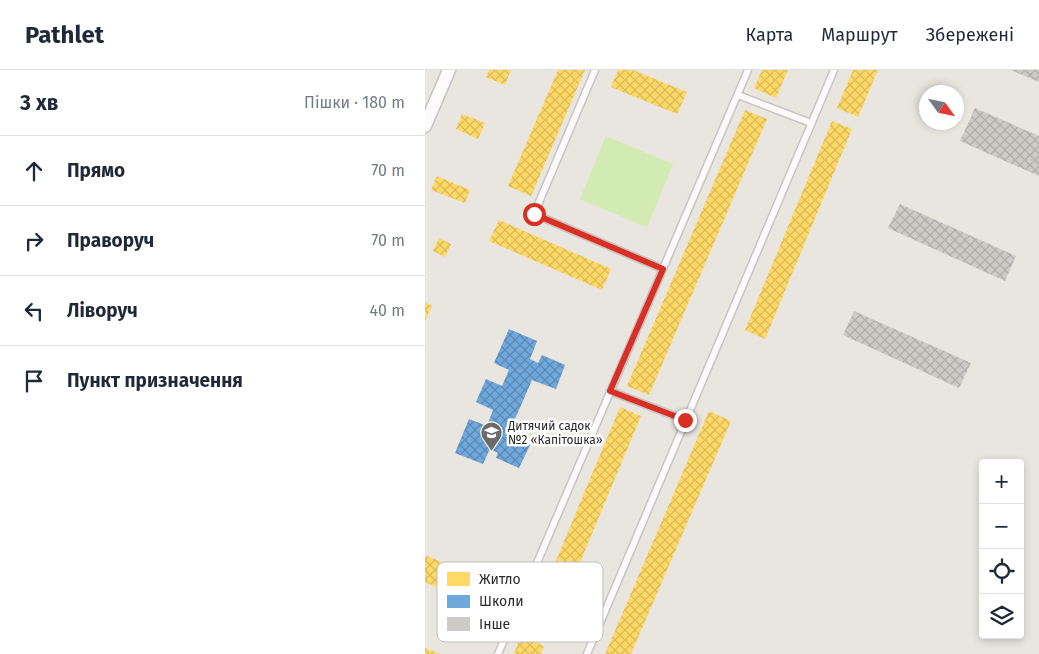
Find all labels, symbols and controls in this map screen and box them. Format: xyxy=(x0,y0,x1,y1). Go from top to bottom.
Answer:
text: Pathlet xyxy=(25,21,104,49)
text: Карта xyxy=(746,24,793,46)
text: Маршрут xyxy=(821,24,898,46)
text: Збережені xyxy=(926,24,1014,46)
north arrow xyxy=(919,85,964,130)
text: 3 хв xyxy=(20,90,58,116)
text: Пішки · 180 m xyxy=(304,93,405,112)
icon: ahead xyxy=(20,157,48,185)
text: Прямо xyxy=(67,159,125,182)
text: 70 m xyxy=(371,161,405,180)
route start xyxy=(523,203,546,226)
icon: right xyxy=(20,227,48,255)
text: Праворуч xyxy=(67,229,154,252)
text: 70 m xyxy=(371,231,405,250)
icon: left xyxy=(20,297,48,325)
text: Ліворуч xyxy=(67,299,138,322)
text: 40 m xyxy=(370,301,405,320)
icon: arrive xyxy=(20,367,48,395)
text: Пункт призначення xyxy=(67,369,243,392)
route end xyxy=(674,409,697,432)
place label: Дитячий садок №2 «Капітошка» xyxy=(507,419,603,447)
school or university icon: Дитячий садок №2 «Капітошка» xyxy=(480,421,504,452)
map controls xyxy=(979,459,1024,639)
button: + xyxy=(979,459,1024,504)
button: − xyxy=(979,504,1024,549)
button: locate xyxy=(979,549,1024,594)
legend xyxy=(437,562,603,642)
text: Житло xyxy=(479,571,521,588)
text: Школи xyxy=(479,593,524,610)
button: layers xyxy=(979,594,1024,639)
text: Інше xyxy=(479,616,510,633)

